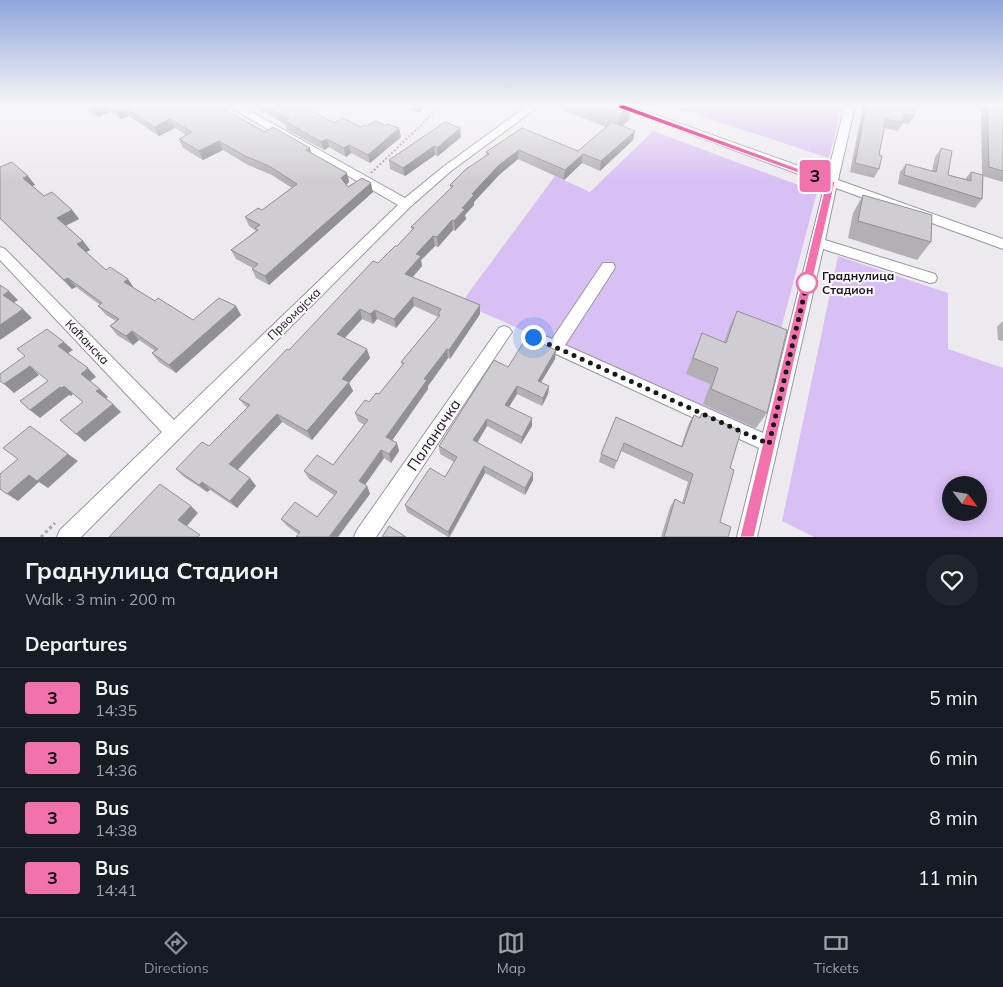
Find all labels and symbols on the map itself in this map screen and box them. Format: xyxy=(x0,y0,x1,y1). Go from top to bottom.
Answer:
line badge: 3 xyxy=(799,160,831,192)
place label: Граднулица Стадион xyxy=(822,268,894,297)
marker: Граднулица Стадион xyxy=(796,272,818,294)
street label: Првомајска xyxy=(264,284,323,343)
street label: Каћанска xyxy=(62,316,112,367)
your location xyxy=(521,325,546,350)
street label: Паланачка xyxy=(403,395,464,474)
north arrow xyxy=(942,476,988,521)

